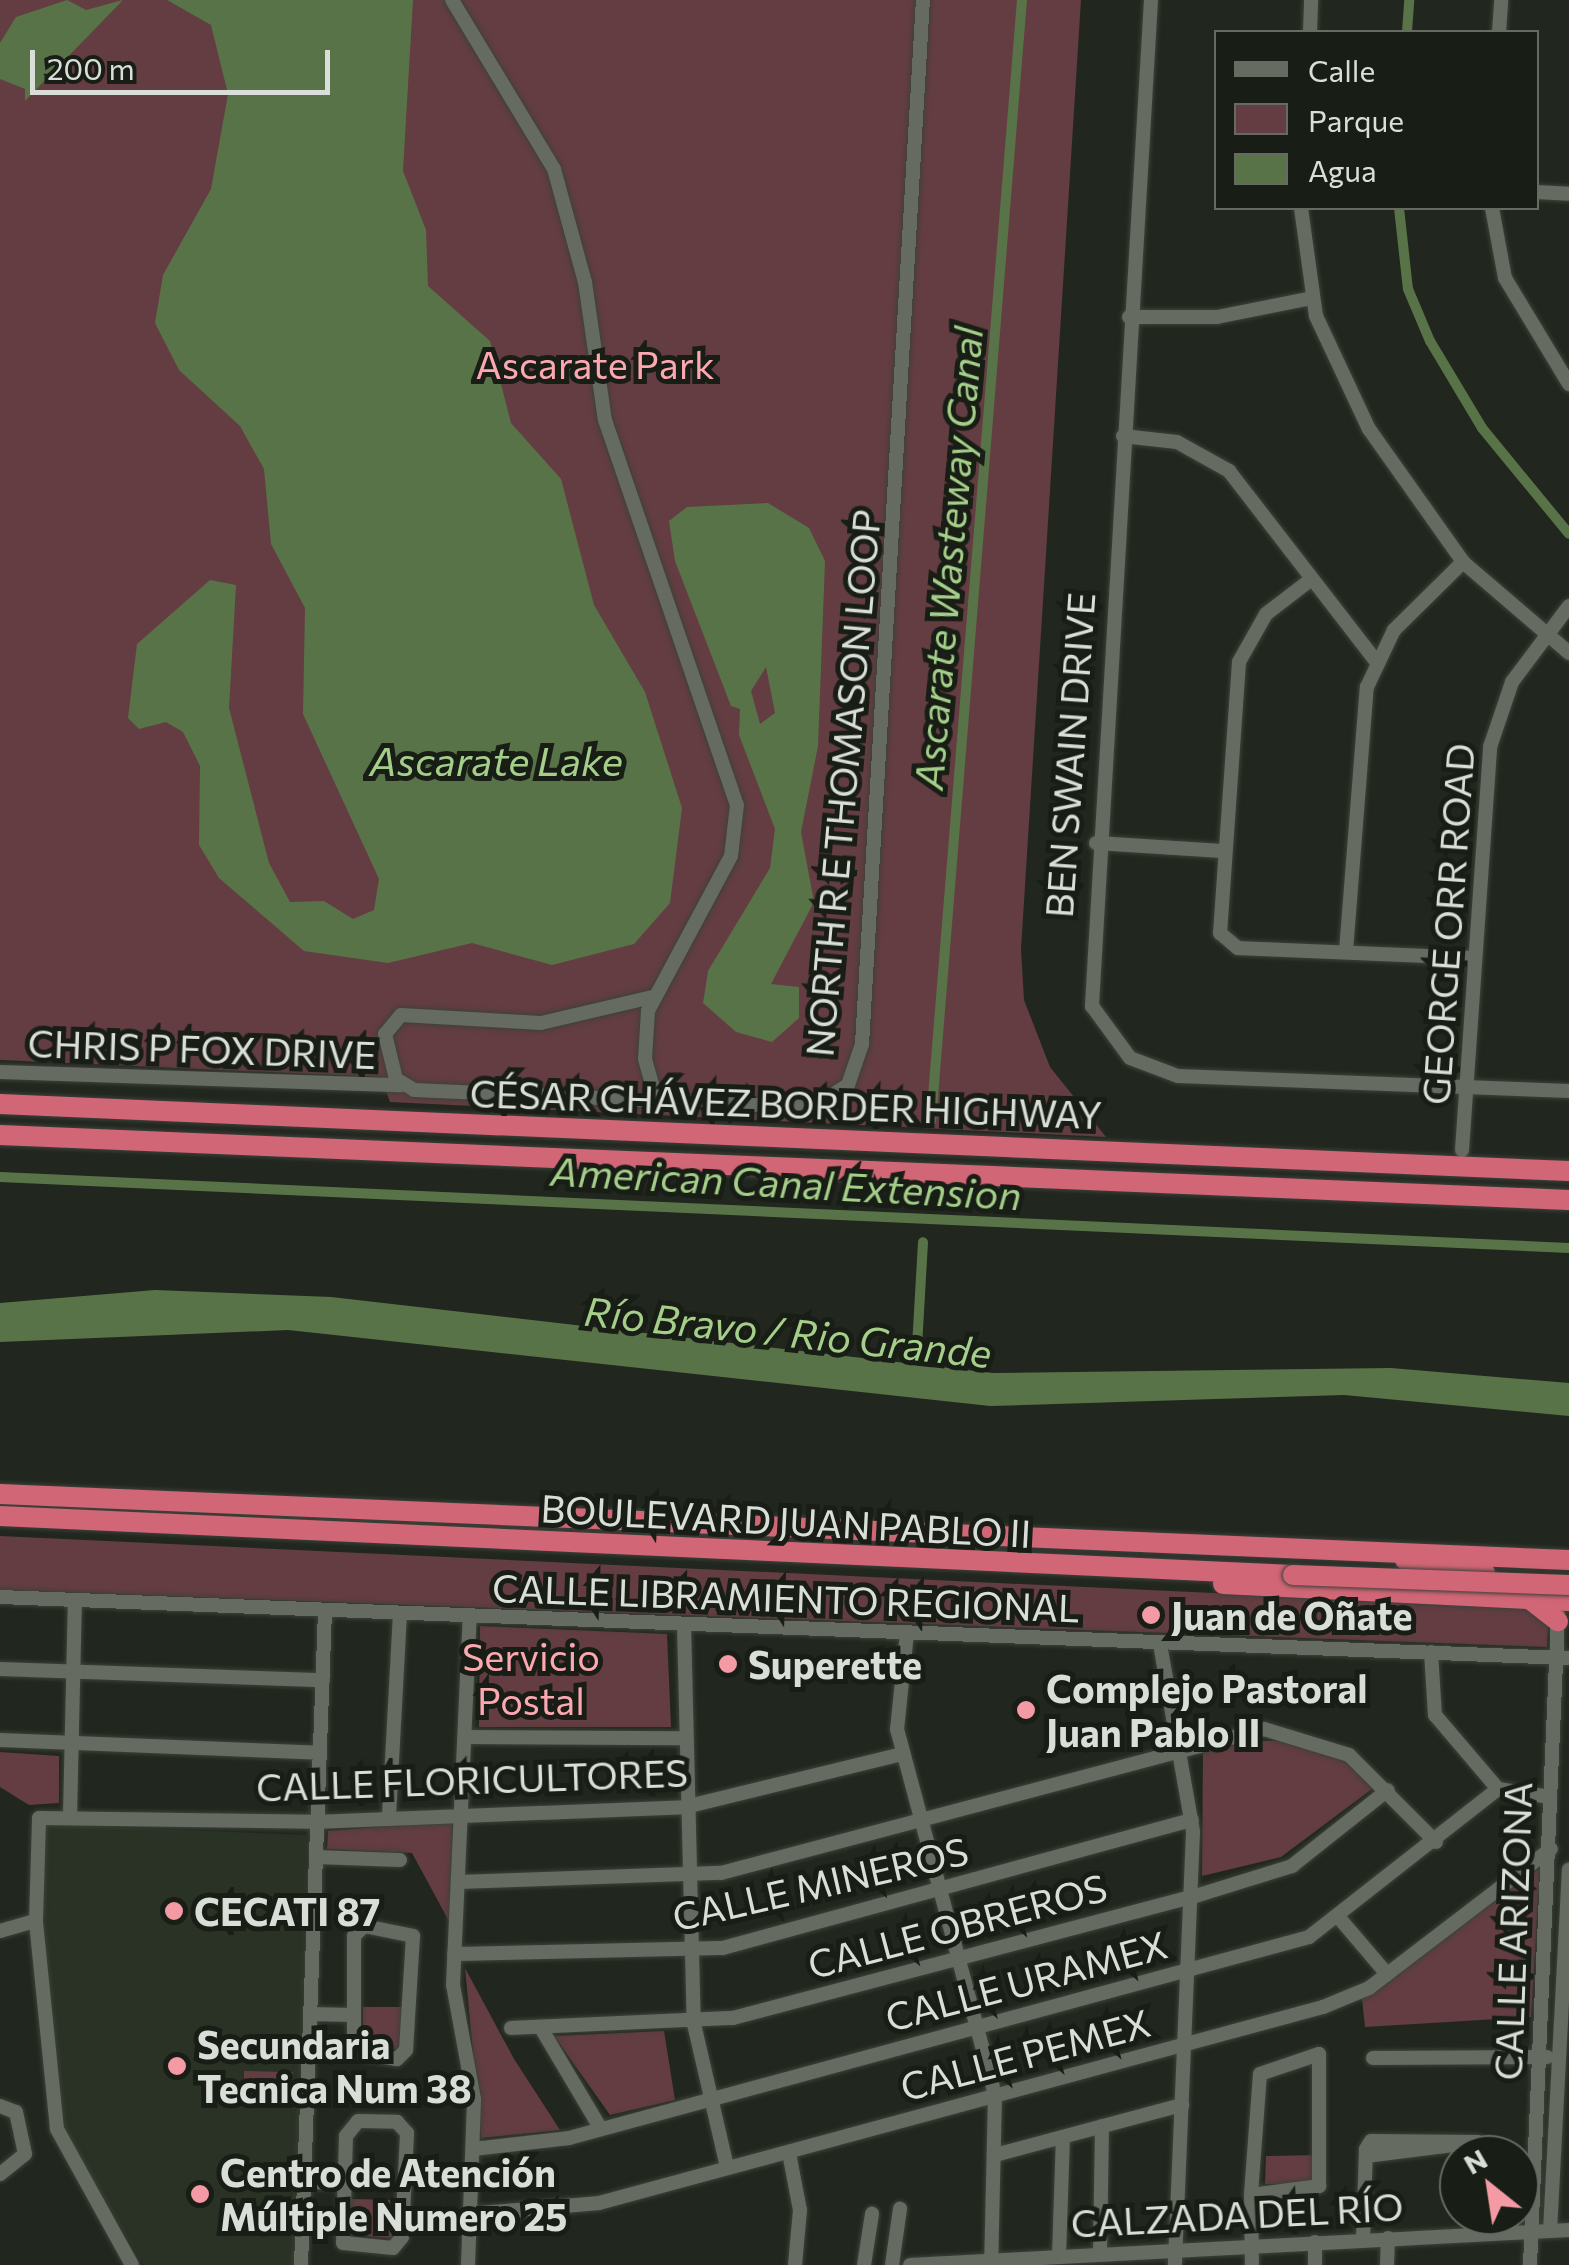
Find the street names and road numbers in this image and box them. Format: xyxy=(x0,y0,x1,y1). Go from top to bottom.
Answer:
street label: NORTH R E THOMASON LOOP xyxy=(795,508,889,1058)
street label: BEN SWAIN DRIVE xyxy=(1035,591,1103,919)
street label: GEORGE ORR ROAD xyxy=(1412,742,1482,1106)
street label: CHRIS P FOX DRIVE xyxy=(27,1019,377,1077)
street label: CÉSAR CHÁVEZ BORDER HIGHWAY xyxy=(469,1069,1103,1137)
street label: BOULEVARD JUAN PABLO II xyxy=(540,1484,1032,1556)
street label: CALLE LIBRAMIENTO REGIONAL xyxy=(491,1564,1081,1630)
street label: CALLE FLORICULTORES xyxy=(255,1749,689,1809)
street label: CALLE ARIZONA xyxy=(1484,1781,1540,2081)
street label: CALLE MINEROS xyxy=(668,1827,972,1939)
street label: CALLE OBREROS xyxy=(803,1863,1111,1987)
street label: CALLE URAMEX xyxy=(880,1920,1172,2040)
street label: CALLE PEMEX xyxy=(895,1999,1155,2109)
street label: CALZADA DEL RÍO xyxy=(1070,2183,1404,2245)

